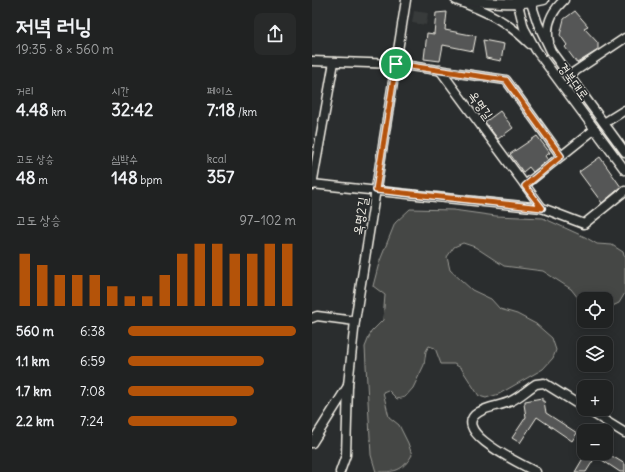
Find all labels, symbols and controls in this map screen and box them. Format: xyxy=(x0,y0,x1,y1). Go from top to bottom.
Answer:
text: 저녁 러닝 xyxy=(16,12,92,40)
button: share xyxy=(254,13,296,55)
text: 19:35 · 8 × 560 m xyxy=(16,41,114,58)
pin xyxy=(379,47,413,81)
icon: arrive xyxy=(385,53,407,75)
street label: 경북대로 xyxy=(554,59,593,103)
text: 거리 xyxy=(16,84,34,98)
text: 시간 xyxy=(111,84,129,98)
text: 페이스 xyxy=(207,84,233,98)
street label: 옥명길 xyxy=(464,88,497,123)
text: 4.48 xyxy=(16,99,49,121)
text: 32:42 xyxy=(111,99,153,121)
text: 7:18 xyxy=(207,99,235,121)
text: km xyxy=(49,105,67,119)
text: /km xyxy=(235,105,257,119)
text: 고도 상승 xyxy=(16,152,54,166)
text: 심박수 xyxy=(111,152,138,166)
text: kcal xyxy=(207,152,226,166)
text: 357 xyxy=(207,166,234,188)
text: 48 xyxy=(16,167,36,189)
text: 148 xyxy=(111,167,138,189)
text: m xyxy=(36,173,48,187)
text: bpm xyxy=(138,173,162,187)
street label: 옥명2길 xyxy=(349,196,372,236)
text: 고도 상승 xyxy=(16,212,61,229)
text: 97–102 m xyxy=(239,212,296,229)
map controls xyxy=(577,292,613,460)
button: locate xyxy=(577,292,613,328)
text: 560 m xyxy=(16,323,54,340)
text: 6:38 xyxy=(80,323,105,340)
button: layers xyxy=(577,336,613,372)
text: 1.1 km xyxy=(16,353,50,370)
text: 6:59 xyxy=(80,353,105,370)
button: + xyxy=(577,380,613,416)
text: 1.7 km xyxy=(16,383,51,400)
text: 7:08 xyxy=(80,383,105,400)
text: 2.2 km xyxy=(16,413,54,430)
text: 7:24 xyxy=(80,413,104,430)
button: − xyxy=(577,424,613,460)

